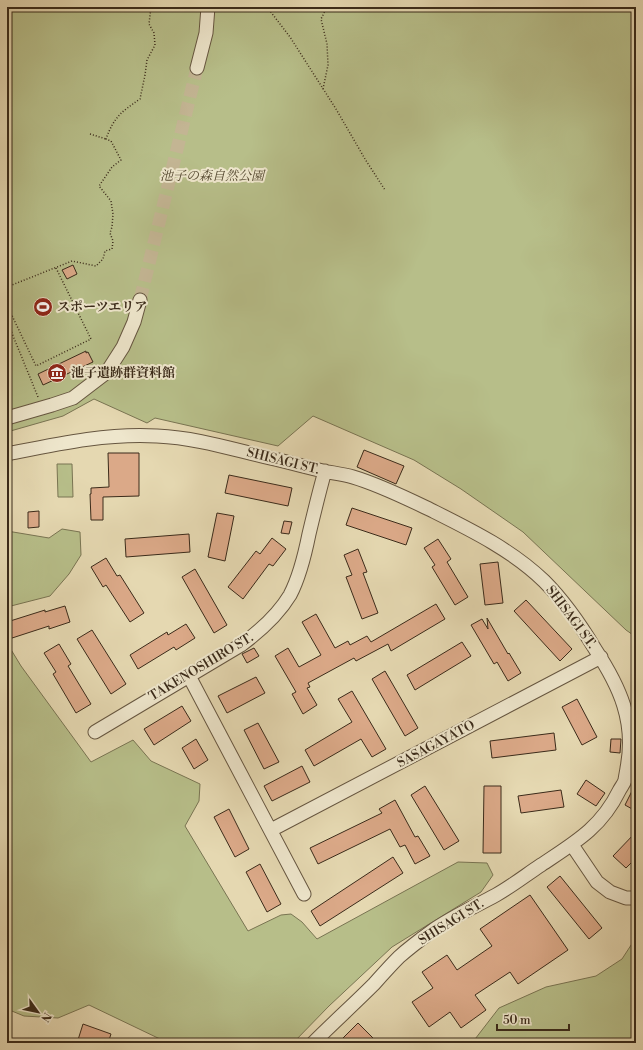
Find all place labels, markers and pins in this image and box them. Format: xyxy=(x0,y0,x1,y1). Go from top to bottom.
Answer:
sports icon: スポーツエリア xyxy=(32,296,54,318)
place label: スポーツエリア xyxy=(57,299,147,315)
museum icon: 池子遺跡群資料館 xyxy=(46,362,68,384)
place label: 池子遺跡群資料館 xyxy=(71,365,175,381)

